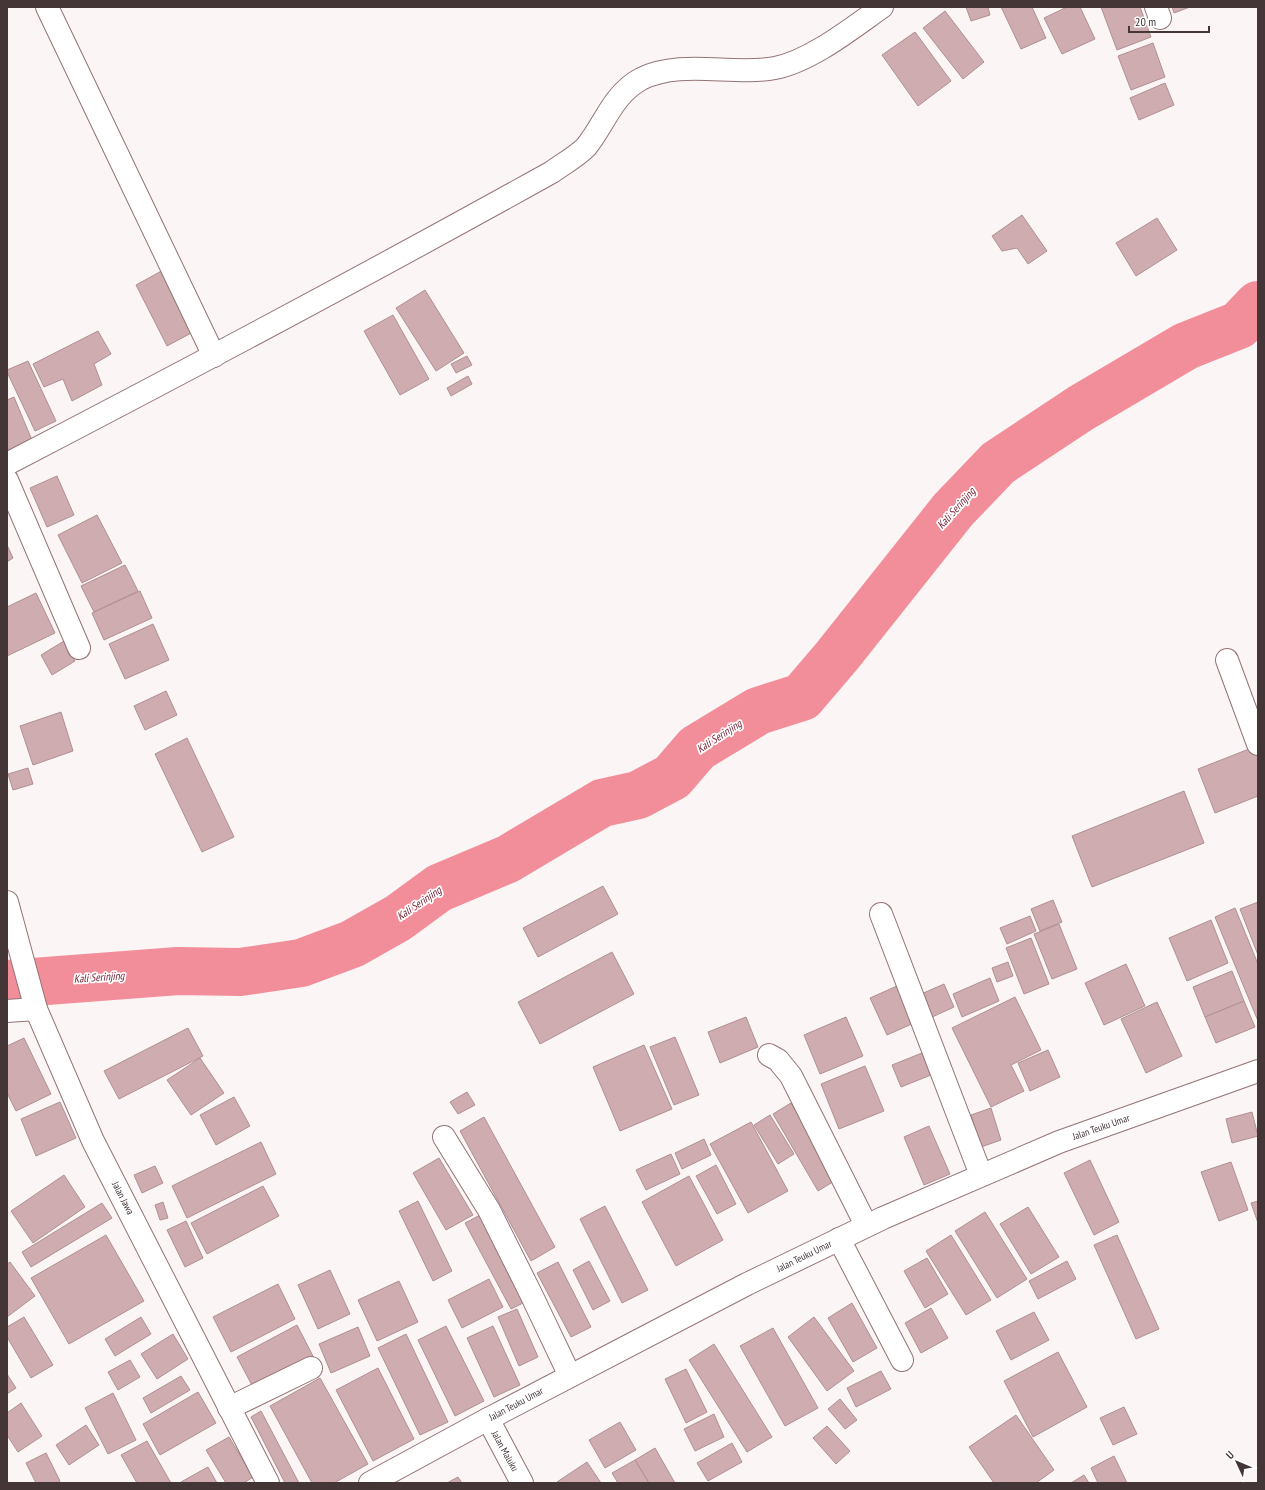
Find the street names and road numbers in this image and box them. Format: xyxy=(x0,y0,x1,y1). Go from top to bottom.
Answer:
street label: Jalan Teuku Umar xyxy=(1070,1111,1132,1143)
street label: Jalan Jawa xyxy=(109,1178,137,1217)
street label: Jalan Teuku Umar xyxy=(773,1237,834,1275)
street label: Jalan Teuku Umar xyxy=(486,1384,546,1424)
street label: Jalan Maluku xyxy=(488,1428,521,1474)

